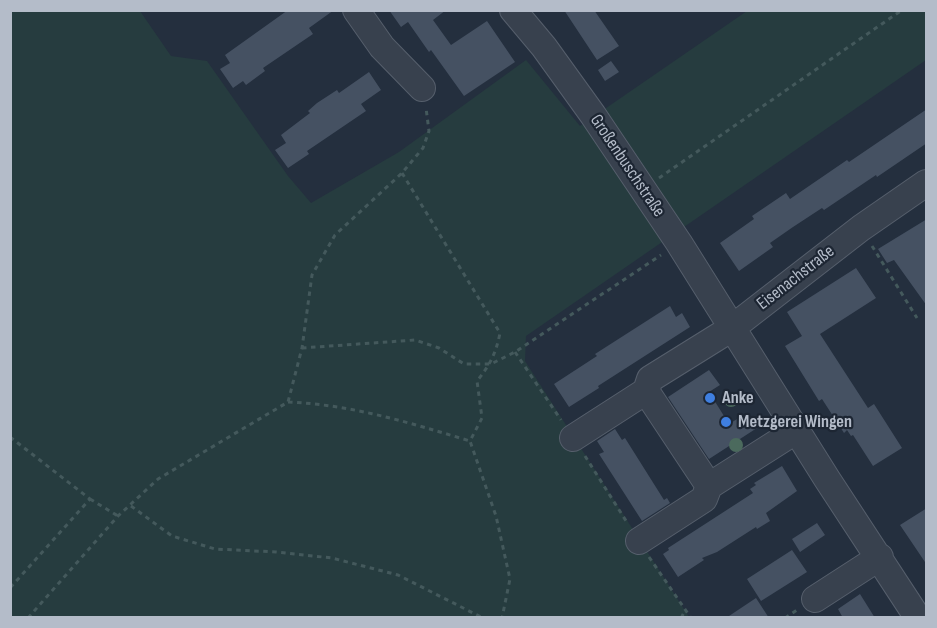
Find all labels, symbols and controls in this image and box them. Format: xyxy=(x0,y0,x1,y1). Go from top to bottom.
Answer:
street label: Großenbuschstraße xyxy=(585,111,669,221)
street label: Eisenachstraße xyxy=(753,241,839,315)
place label: Anke xyxy=(722,387,754,409)
marker: Anke xyxy=(703,391,717,405)
place label: Metzgerei Wingen xyxy=(738,411,852,433)
marker: Metzgerei Wingen xyxy=(719,415,733,429)

